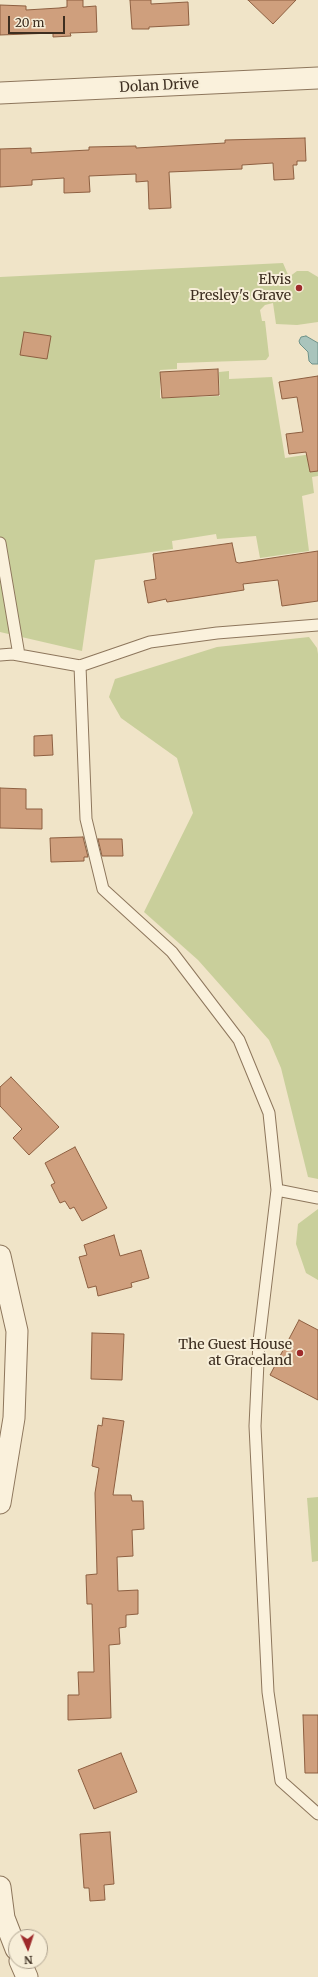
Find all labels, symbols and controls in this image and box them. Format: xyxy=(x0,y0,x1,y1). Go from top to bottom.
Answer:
scale bar xyxy=(10,8,67,34)
text: 20 m xyxy=(15,15,44,30)
street label: Dolan Drive xyxy=(119,76,199,96)
place label: Elvis Presley's Grave xyxy=(190,272,291,304)
marker: Elvis Presley's Grave xyxy=(294,283,304,293)
place label: The Guest House at Graceland xyxy=(178,1337,292,1370)
marker: The Guest House at Graceland xyxy=(295,1348,305,1358)
north arrow xyxy=(8,1929,48,1969)
text: N xyxy=(24,1953,33,1967)

